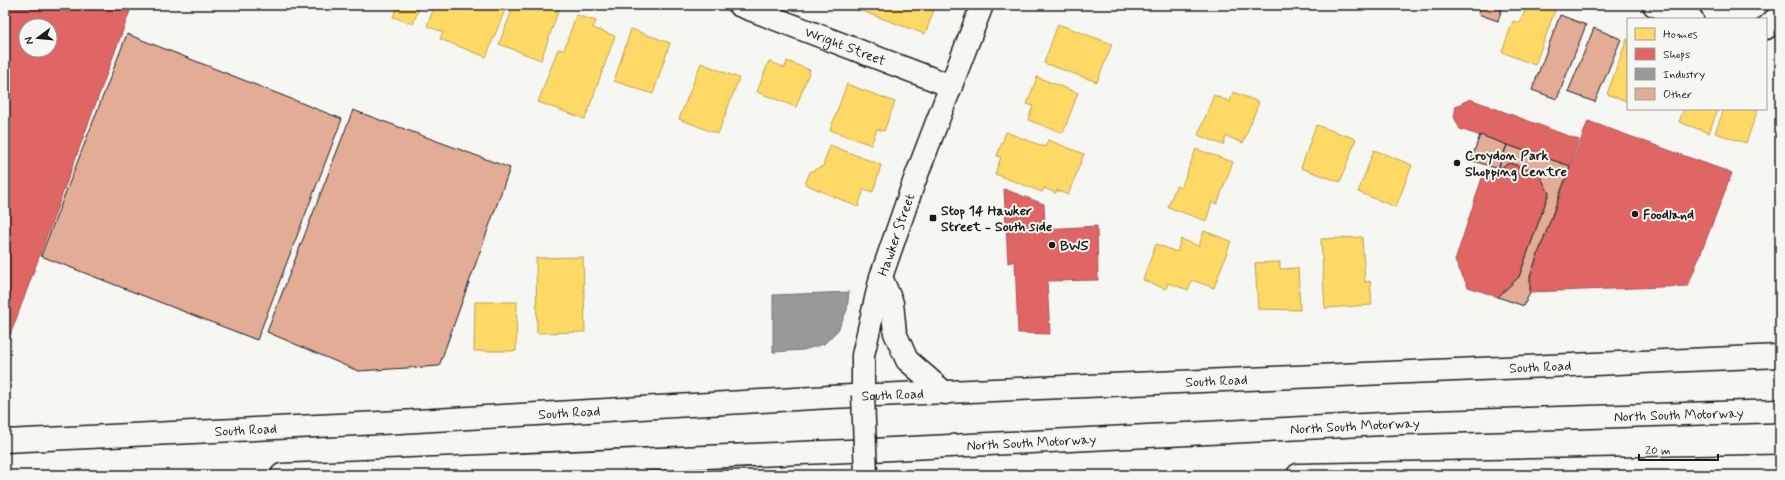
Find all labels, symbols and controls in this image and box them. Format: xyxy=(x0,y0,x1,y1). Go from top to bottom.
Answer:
north arrow xyxy=(18,18,58,58)
legend xyxy=(1627,18,1767,110)
street label: Wright Street xyxy=(802,23,889,70)
text: Homes xyxy=(1663,27,1698,43)
text: N xyxy=(22,35,37,46)
text: Shops xyxy=(1663,47,1690,63)
text: Industry xyxy=(1663,67,1705,83)
text: Other xyxy=(1663,87,1692,103)
place label: Croydon Park Shopping Centre xyxy=(1465,147,1567,182)
marker: Croydon Park Shopping Centre xyxy=(1452,158,1462,168)
street label: Hawker Street xyxy=(874,191,919,279)
place label: Stop 14 Hawker Street - South side xyxy=(941,202,1052,236)
place label: Foodland xyxy=(1643,206,1694,224)
marker: Foodland xyxy=(1630,209,1640,219)
marker: Stop 14 Hawker Street - South side xyxy=(928,213,938,223)
place label: BWS xyxy=(1060,237,1088,255)
marker: BWS xyxy=(1047,240,1057,250)
street label: South Road xyxy=(1509,357,1572,378)
street label: South Road xyxy=(1185,371,1248,392)
street label: South Road xyxy=(861,385,924,406)
street label: South Road xyxy=(538,402,601,424)
street label: North South Motorway xyxy=(1614,404,1744,426)
street label: North South Motorway xyxy=(1290,414,1420,439)
street label: South Road xyxy=(214,420,277,441)
street label: North South Motorway xyxy=(966,431,1097,455)
scale bar xyxy=(1639,436,1718,462)
text: 20 m xyxy=(1645,443,1671,459)

